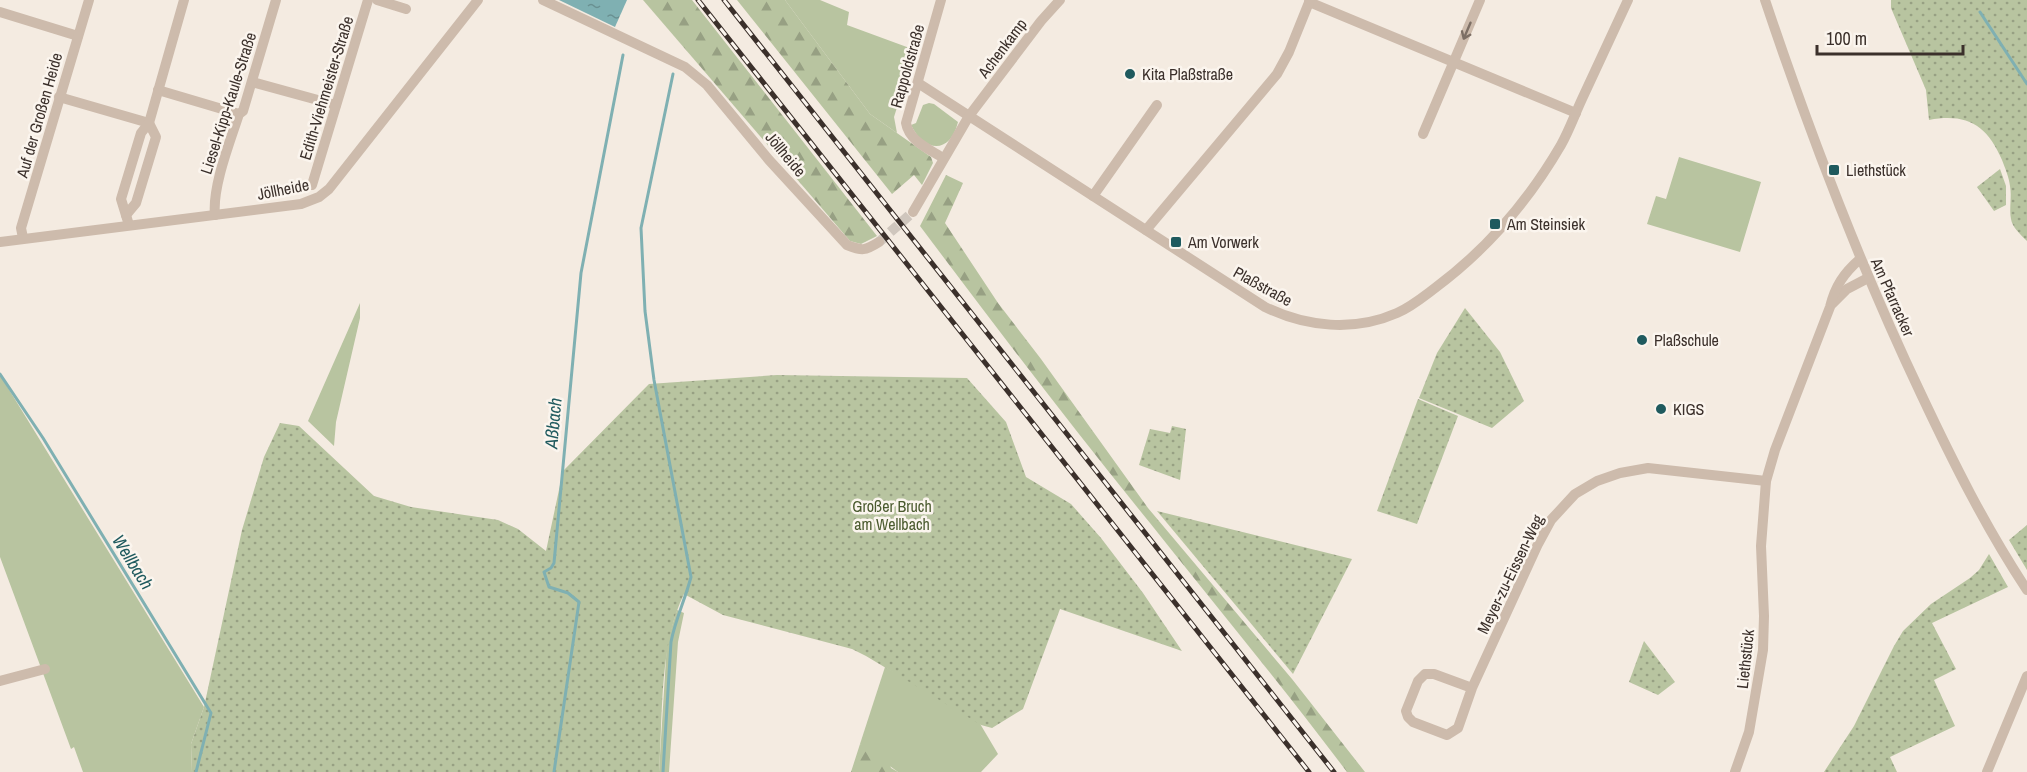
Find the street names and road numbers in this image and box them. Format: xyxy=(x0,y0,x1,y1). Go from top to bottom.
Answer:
street label: Edith-Viehmeister-Straße xyxy=(294,13,358,163)
street label: Achenkamp xyxy=(972,14,1032,83)
street label: Rappoldstraße xyxy=(885,22,929,110)
street label: Liesel-Kipp-Kaule-Straße xyxy=(195,29,261,177)
street label: Auf der Großen Heide xyxy=(10,50,67,181)
street label: Jöllheide xyxy=(761,127,811,181)
street label: Jöllheide xyxy=(255,173,311,205)
street label: Am Pfarracker xyxy=(1865,253,1920,340)
street label: Plaßstraße xyxy=(1230,261,1296,311)
street label: Meyer-zu-Eissen-Weg xyxy=(1472,510,1549,637)
street label: Liethstück xyxy=(1731,628,1759,690)

